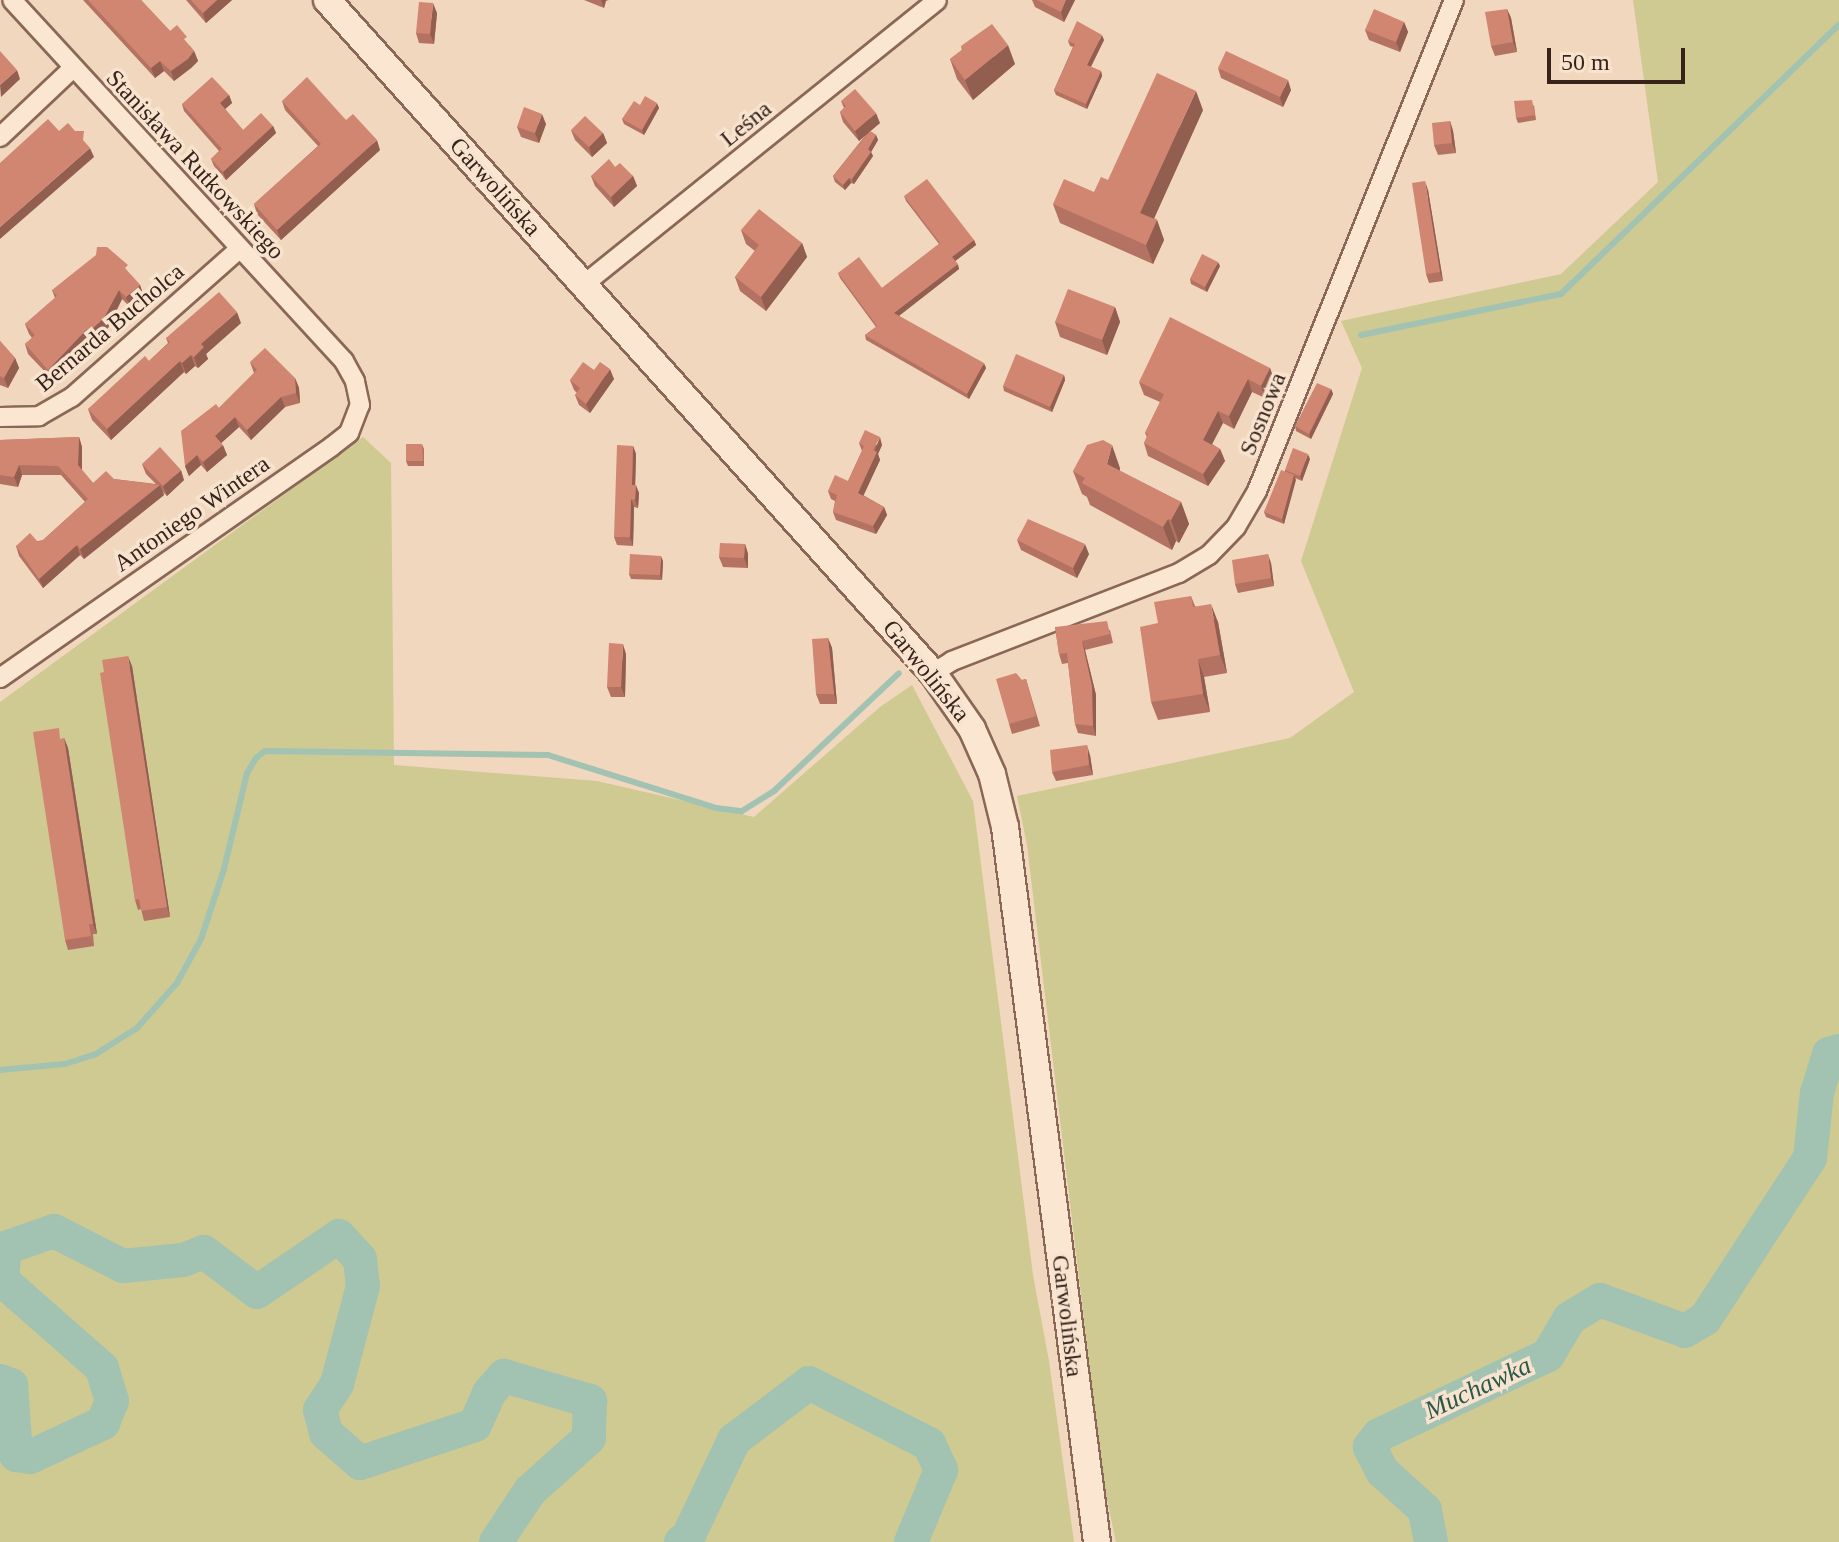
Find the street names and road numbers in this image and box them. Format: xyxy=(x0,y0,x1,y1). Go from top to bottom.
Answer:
street label: Stanisława Rutkowskiego xyxy=(100,64,290,266)
street label: Leśna xyxy=(715,95,777,153)
street label: Garwolińska xyxy=(443,132,547,242)
street label: Bernarda Bucholca xyxy=(30,258,190,398)
street label: Sosnowa xyxy=(1233,368,1293,460)
street label: Antoniego Wintera xyxy=(109,450,275,578)
street label: Garwolińska xyxy=(876,614,976,728)
street label: Garwolińska xyxy=(1045,1253,1089,1379)

